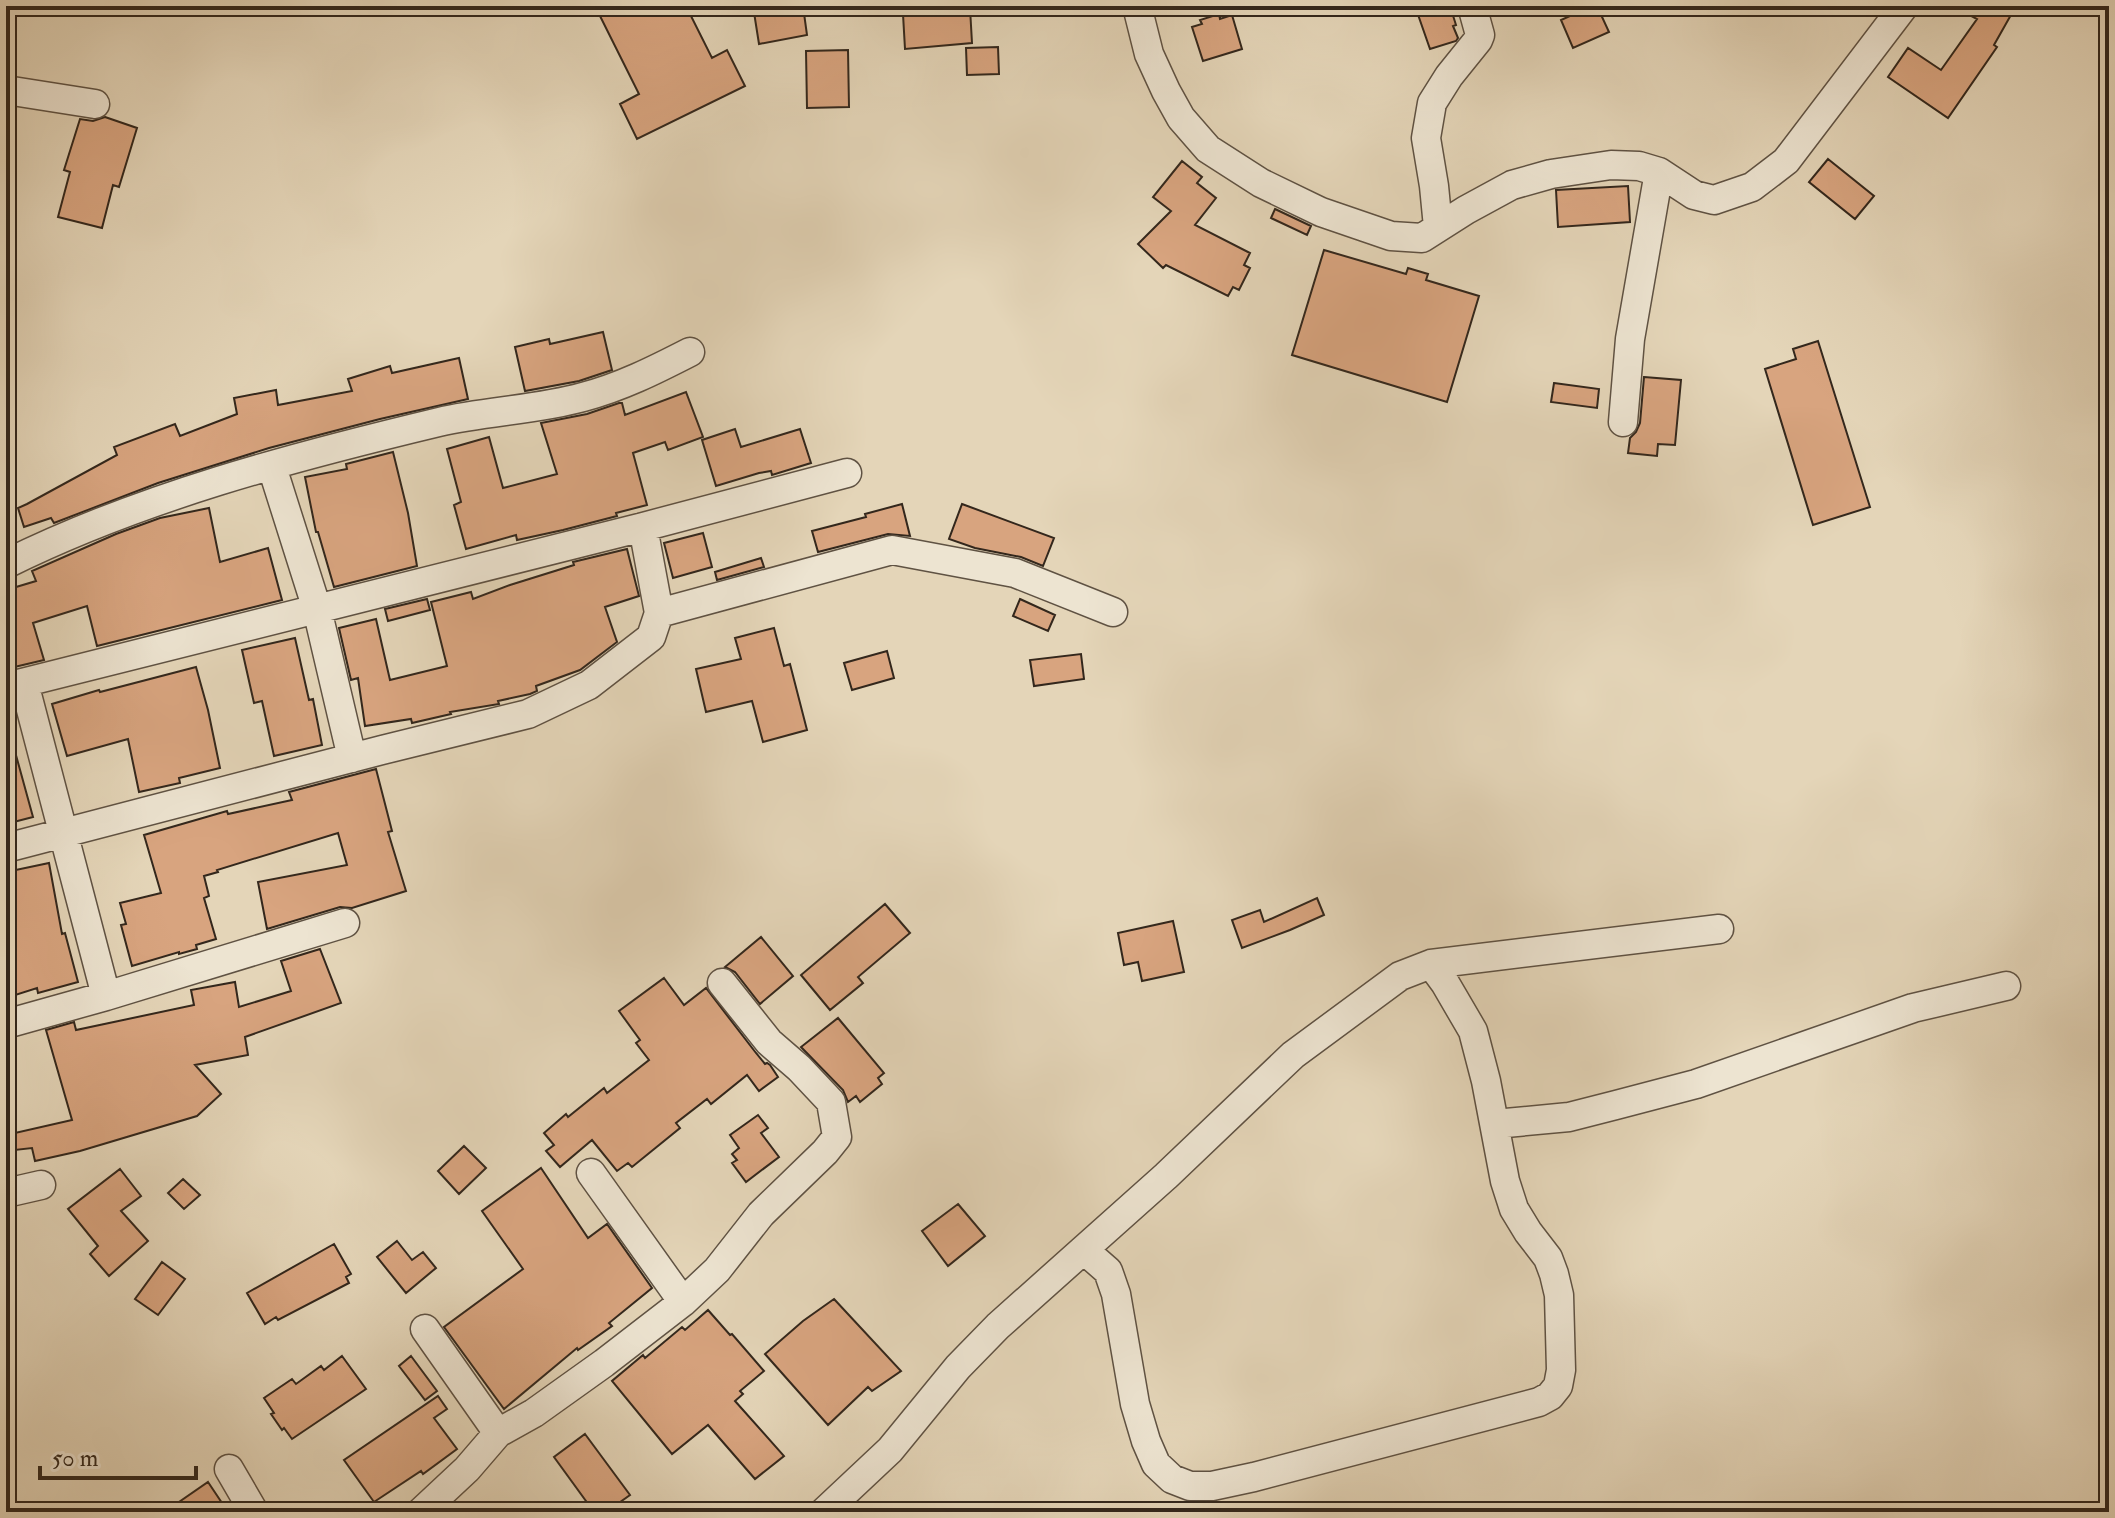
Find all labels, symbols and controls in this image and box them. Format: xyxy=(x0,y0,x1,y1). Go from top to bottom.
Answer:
scale bar xyxy=(40,1430,196,1480)
text: 50 m xyxy=(52,1443,99,1474)

